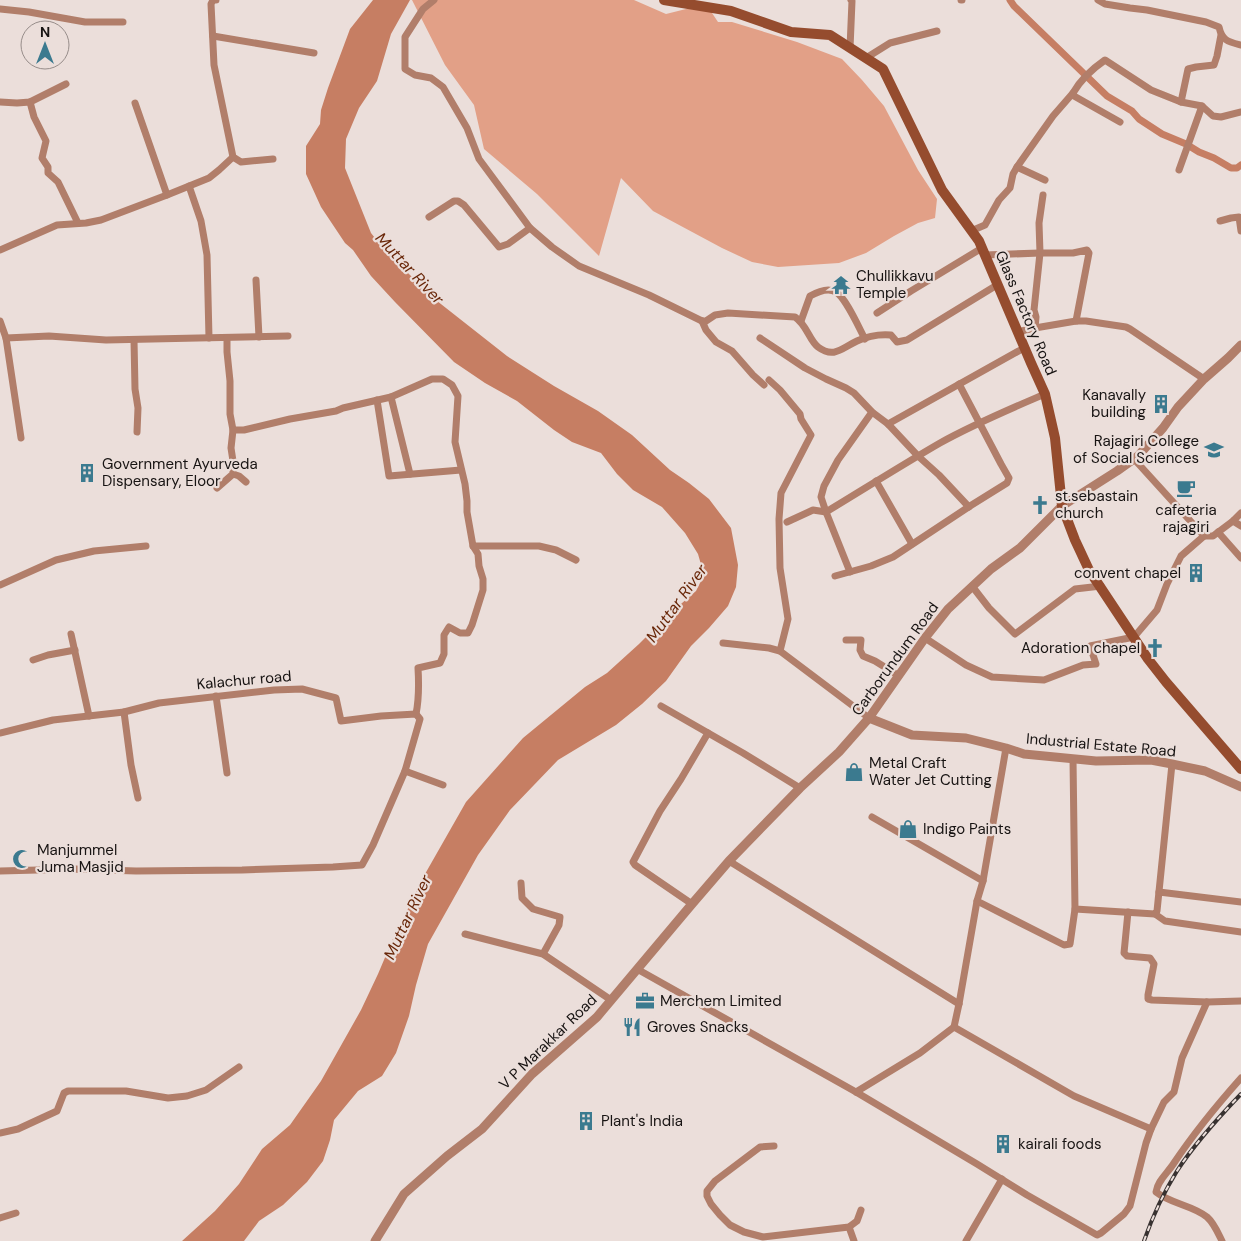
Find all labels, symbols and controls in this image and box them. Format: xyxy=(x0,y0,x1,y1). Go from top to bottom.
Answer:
north arrow xyxy=(20,20,70,70)
text: N xyxy=(40,23,50,41)
water label: Muttar River xyxy=(371,228,449,310)
street label: Glass Factory Road xyxy=(991,248,1061,378)
place label: Chullikkavu Temple xyxy=(856,266,934,303)
temple icon: Chullikkavu Temple xyxy=(830,274,852,296)
place label: Kanavally building xyxy=(1082,385,1147,422)
building icon: Kanavally building xyxy=(1150,393,1172,415)
place label: Rajagiri College of Social Sciences xyxy=(1073,431,1199,468)
school or university icon: Rajagiri College of Social Sciences xyxy=(1203,439,1225,461)
place label: Government Ayurveda Dispensary, Eloor xyxy=(102,454,258,491)
building icon: Government Ayurveda Dispensary, Eloor xyxy=(76,462,98,484)
cafe icon: cafeteria rajagiri xyxy=(1175,477,1197,499)
place label: st.sebastain church xyxy=(1055,486,1138,523)
church icon: st.sebastain church xyxy=(1029,494,1051,516)
place label: cafeteria rajagiri xyxy=(1155,500,1217,537)
water label: Muttar River xyxy=(641,559,712,646)
building icon: convent chapel xyxy=(1185,562,1207,584)
place label: convent chapel xyxy=(1074,563,1181,583)
street label: Carborundum Road xyxy=(847,598,943,720)
church icon: Adoration chapel xyxy=(1144,637,1166,659)
place label: Adoration chapel xyxy=(1021,638,1140,658)
street label: Kalachur road xyxy=(196,666,292,694)
street label: Industrial Estate Road xyxy=(1025,728,1177,762)
place label: Metal Craft Water Jet Cutting xyxy=(869,753,992,790)
shop icon: Metal Craft Water Jet Cutting xyxy=(843,761,865,783)
shop icon: Indigo Paints xyxy=(897,818,919,840)
place label: Indigo Paints xyxy=(923,819,1011,839)
place label: Manjummel Juma Masjid xyxy=(37,840,124,877)
mosque icon: Manjummel Juma Masjid xyxy=(11,848,33,870)
water label: Muttar River xyxy=(379,871,437,963)
street label: V P Marakkar Road xyxy=(495,990,601,1094)
office icon: Merchem Limited xyxy=(634,990,656,1012)
place label: Merchem Limited xyxy=(660,991,782,1011)
restaurant icon: Groves Snacks xyxy=(621,1016,643,1038)
place label: Groves Snacks xyxy=(647,1017,748,1037)
building icon: Plant's India xyxy=(575,1110,597,1132)
place label: Plant's India xyxy=(601,1111,683,1131)
building icon: kairali foods xyxy=(992,1133,1014,1155)
place label: kairali foods xyxy=(1018,1134,1101,1154)

